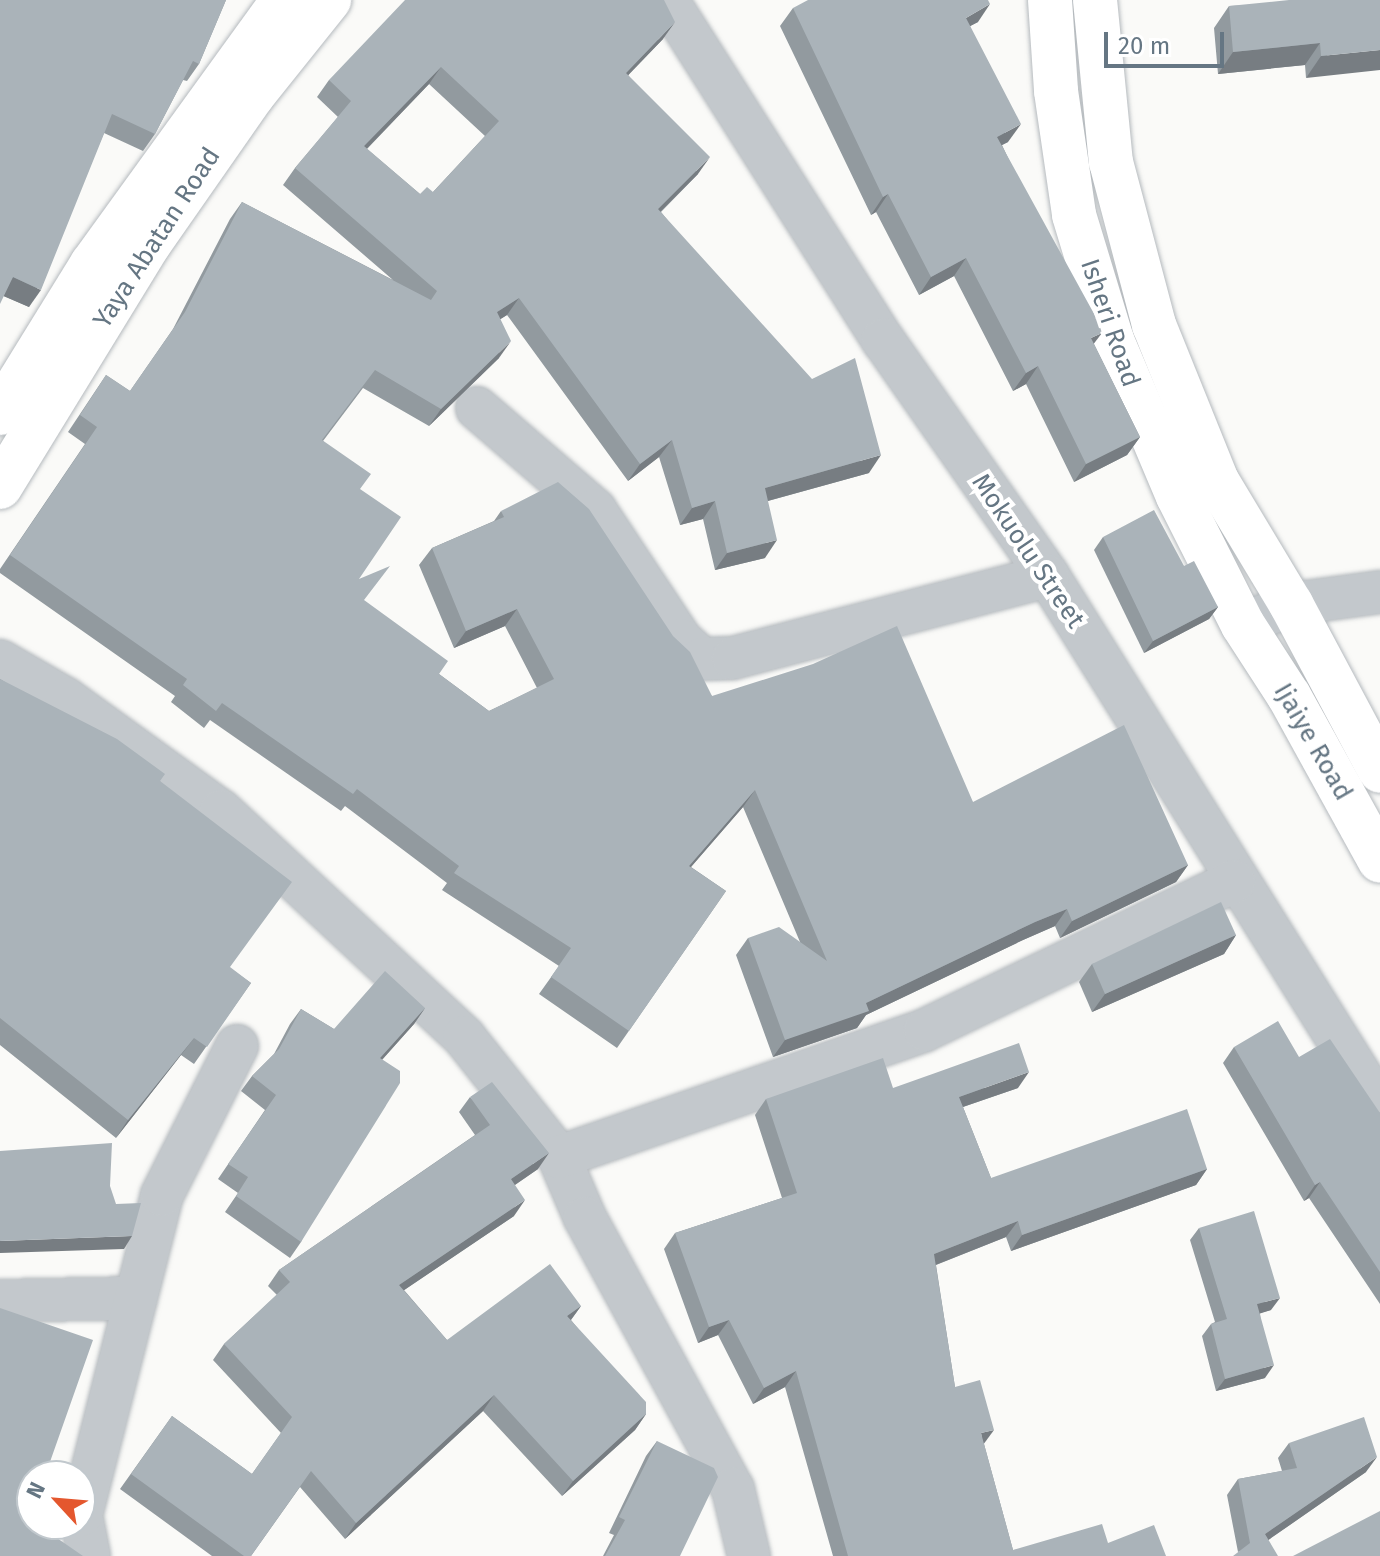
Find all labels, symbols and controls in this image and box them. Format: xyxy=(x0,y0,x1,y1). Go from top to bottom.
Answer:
scale bar xyxy=(1108,16,1228,66)
text: 20 m xyxy=(1118,32,1170,60)
street label: Yaya Abatan Road xyxy=(87,142,227,334)
street label: Isheri Road xyxy=(1074,255,1146,391)
street label: Mokuolu Street xyxy=(965,468,1091,634)
street label: Ijaiye Road xyxy=(1267,678,1359,806)
north arrow xyxy=(16,1460,96,1540)
text: N xyxy=(20,1478,51,1503)

